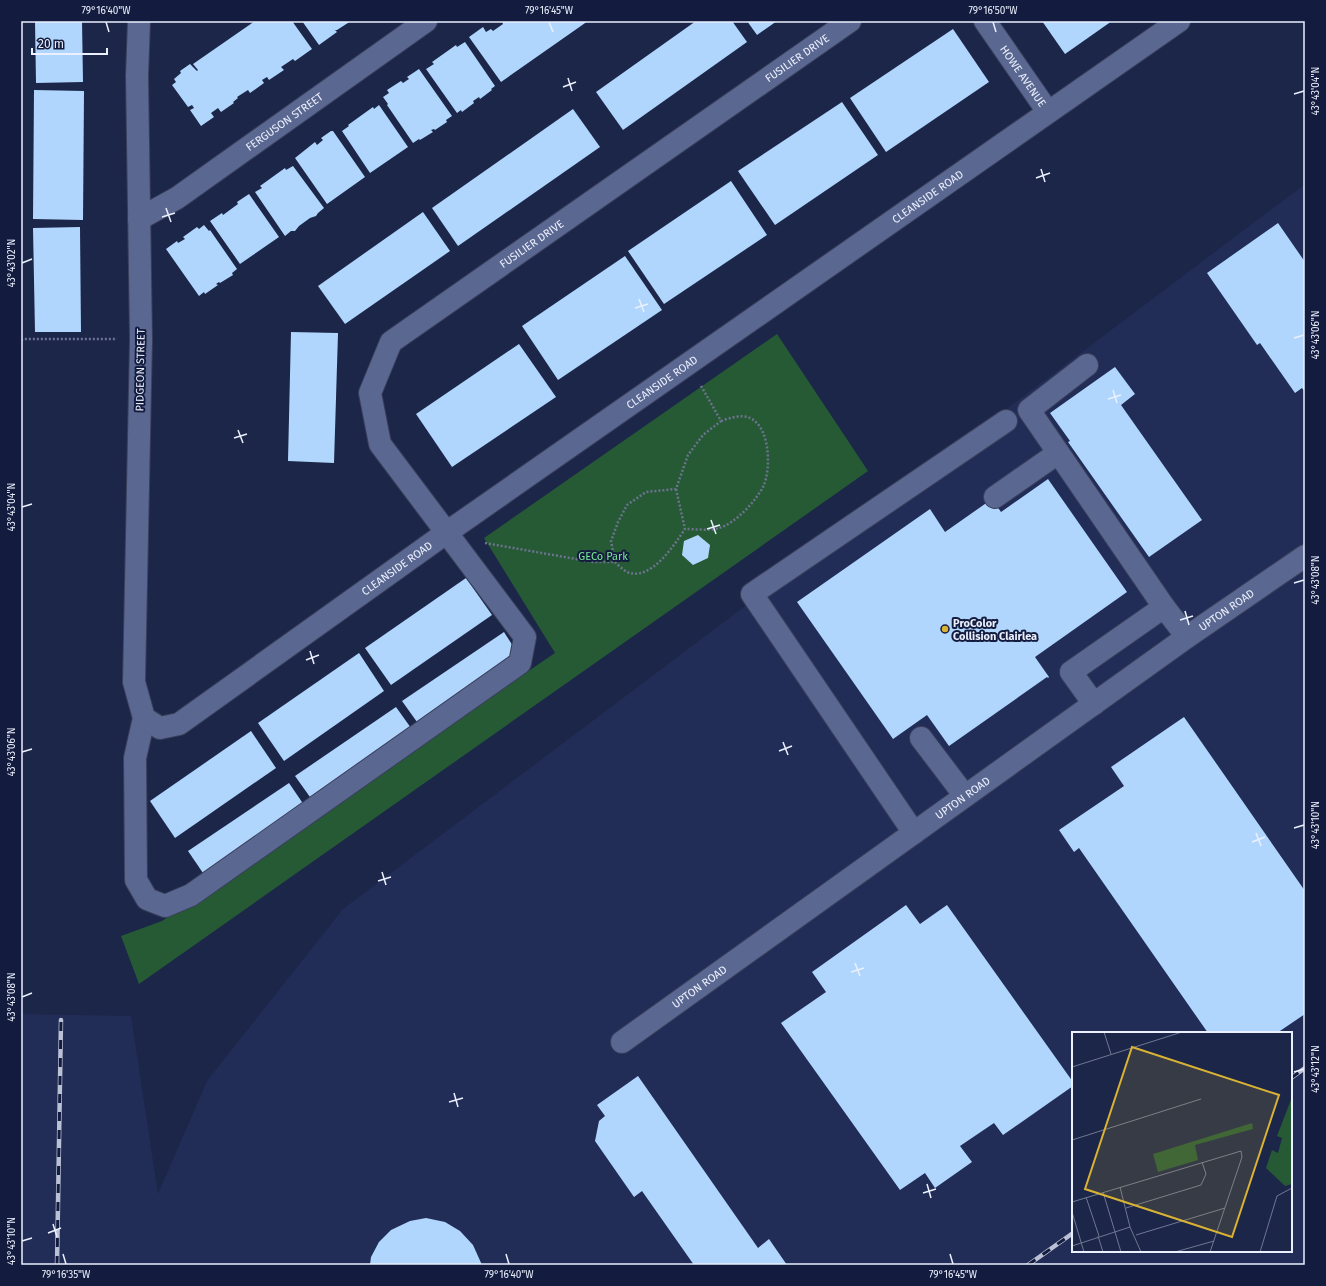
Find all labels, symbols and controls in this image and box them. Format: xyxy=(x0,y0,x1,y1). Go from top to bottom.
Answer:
text: 79°16'40"W xyxy=(81,5,131,17)
text: 79°16'45"W xyxy=(525,5,574,17)
text: 79°16'50"W xyxy=(968,5,1018,17)
scale bar xyxy=(32,30,107,56)
street label: FUSILIER DRIVE xyxy=(763,32,832,85)
text: 20 m xyxy=(38,37,64,51)
street label: HOWE AVENUE xyxy=(997,43,1049,110)
text: 43°43'04"N xyxy=(1310,67,1322,115)
street label: FERGUSON STREET xyxy=(243,90,326,154)
street label: CLEANSIDE ROAD xyxy=(890,168,966,226)
street label: FUSILIER DRIVE xyxy=(497,217,566,271)
text: 43°43'02"N xyxy=(6,239,18,287)
text: 43°43'06"N xyxy=(1310,310,1322,360)
street label: PIDGEON STREET xyxy=(133,328,148,412)
street label: CLEANSIDE ROAD xyxy=(624,353,700,412)
text: 43°43'04"N xyxy=(6,483,18,531)
street label: CLEANSIDE ROAD xyxy=(359,539,435,598)
park label: GECo Park xyxy=(578,550,628,563)
text: 43°43'08"N xyxy=(1310,555,1322,605)
street label: UPTON ROAD xyxy=(1197,587,1257,634)
place label: ProColor Collision Clairlea xyxy=(953,617,1037,643)
marker: ProColor Collision Clairlea xyxy=(940,624,950,634)
text: 43°43'06"N xyxy=(6,727,18,777)
street label: UPTON ROAD xyxy=(933,774,993,822)
text: 43°43'10"N xyxy=(1310,801,1322,849)
street label: UPTON ROAD xyxy=(670,963,729,1011)
text: 43°43'08"N xyxy=(6,972,18,1022)
inset map xyxy=(1072,1032,1292,1252)
text: 43°43'12"N xyxy=(1310,1045,1322,1093)
text: 43°43'10"N xyxy=(6,1217,18,1265)
text: 79°16'35"W xyxy=(42,1269,91,1281)
text: 79°16'40"W xyxy=(484,1269,534,1281)
text: 79°16'45"W xyxy=(929,1269,978,1281)

